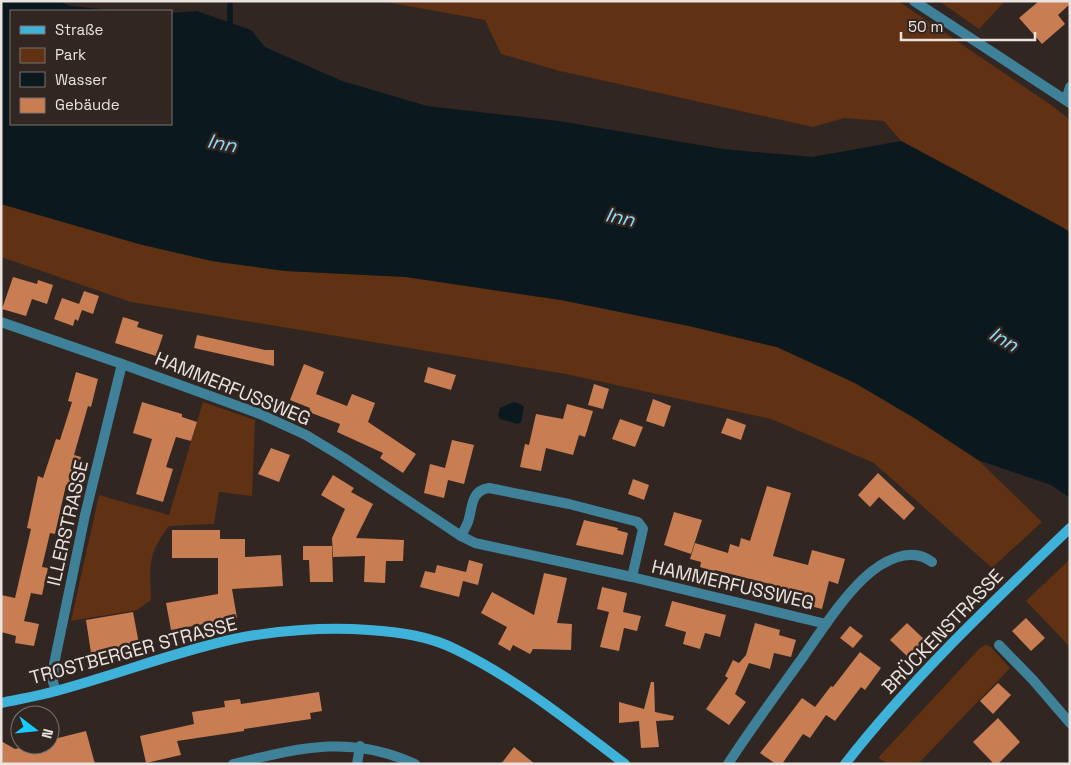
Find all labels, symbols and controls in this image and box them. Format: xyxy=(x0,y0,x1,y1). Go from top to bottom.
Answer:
legend xyxy=(10,10,172,125)
scale bar xyxy=(901,10,1035,42)
text: 50 m xyxy=(908,17,943,36)
text: Straße xyxy=(55,20,104,39)
text: Park xyxy=(55,45,86,64)
text: Wasser xyxy=(55,70,107,89)
text: Gebäude xyxy=(55,95,120,114)
water label: Inn xyxy=(205,127,240,159)
water label: Inn xyxy=(603,201,638,233)
water label: Inn xyxy=(985,320,1024,358)
street label: HAMMERFUSSWEG xyxy=(151,346,314,431)
street label: ILLERSTRASSE xyxy=(41,458,94,588)
street label: HAMMERFUSSWEG xyxy=(649,554,817,615)
street label: BRÜCKENSTRASSE xyxy=(876,564,1008,699)
street label: TROSTBERGER STRASSE xyxy=(27,611,240,690)
north arrow xyxy=(10,705,60,755)
text: N xyxy=(38,727,57,741)

